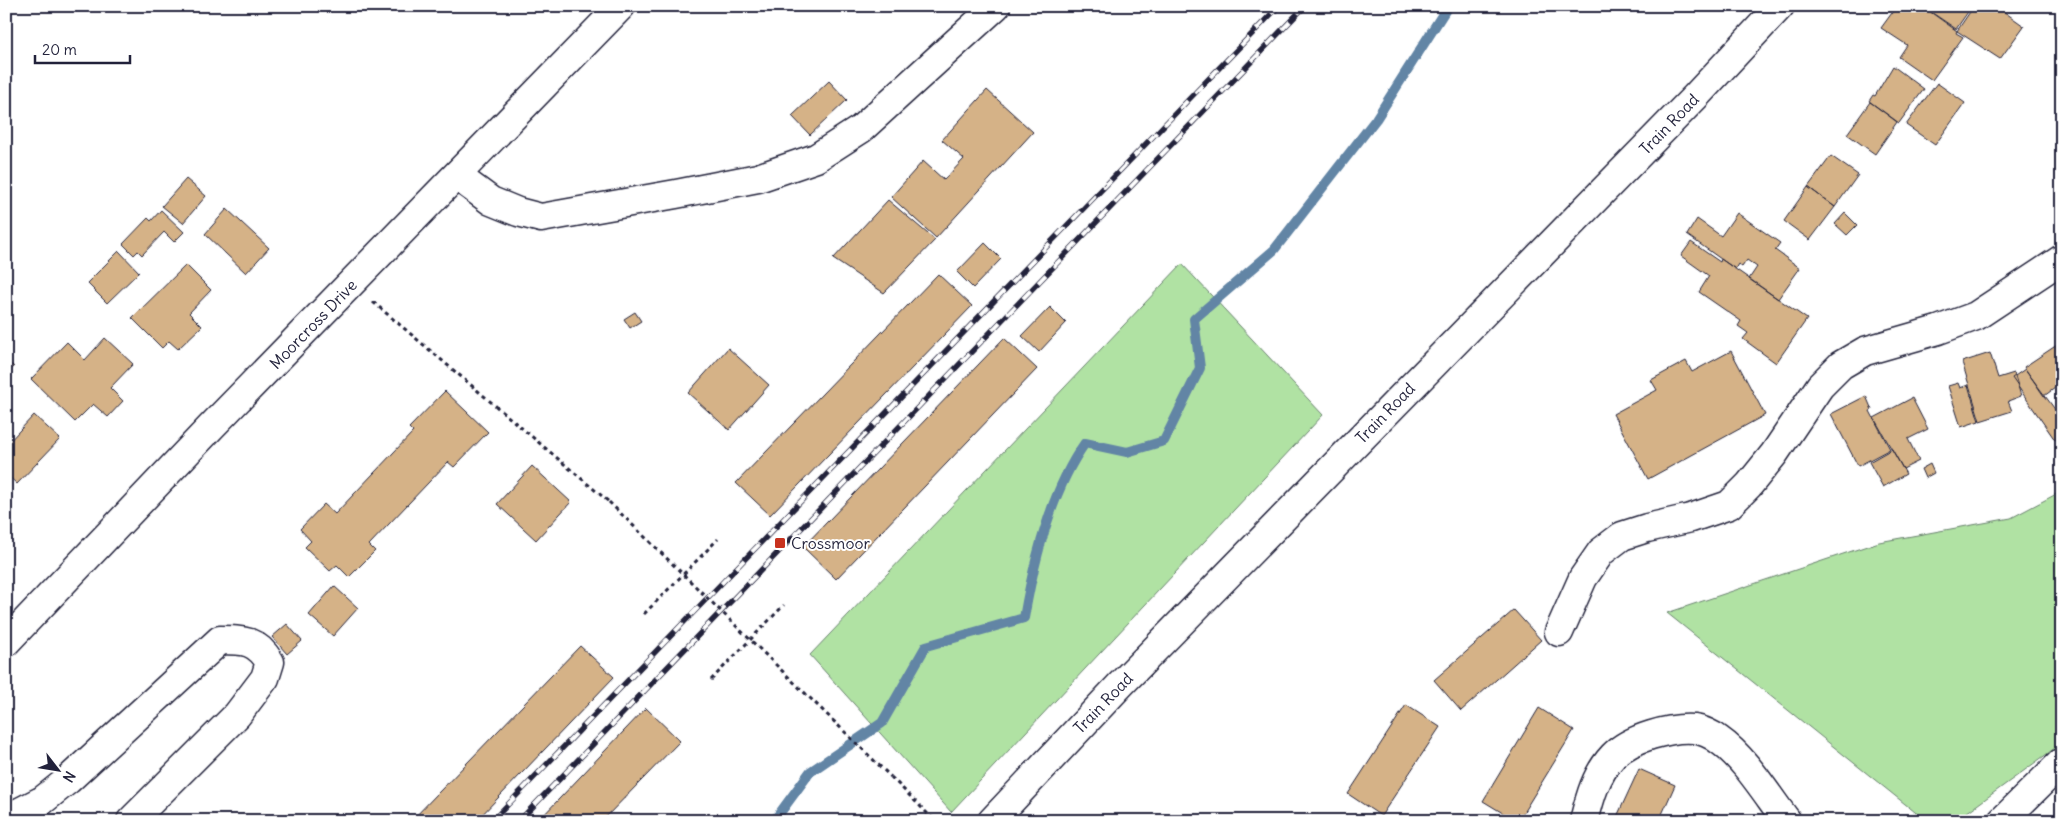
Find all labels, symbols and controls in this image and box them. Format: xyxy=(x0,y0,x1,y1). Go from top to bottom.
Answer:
scale bar xyxy=(35,32,130,64)
text: 20 m xyxy=(42,40,77,59)
street label: Train Road xyxy=(1635,89,1703,159)
street label: Moorcross Drive xyxy=(265,275,361,373)
street label: Train Road xyxy=(1351,378,1419,448)
place label: Crossmoor xyxy=(791,533,870,553)
marker: Crossmoor xyxy=(773,536,787,550)
street label: Train Road xyxy=(1069,668,1137,738)
north arrow xyxy=(32,744,82,794)
text: N xyxy=(59,768,79,785)

